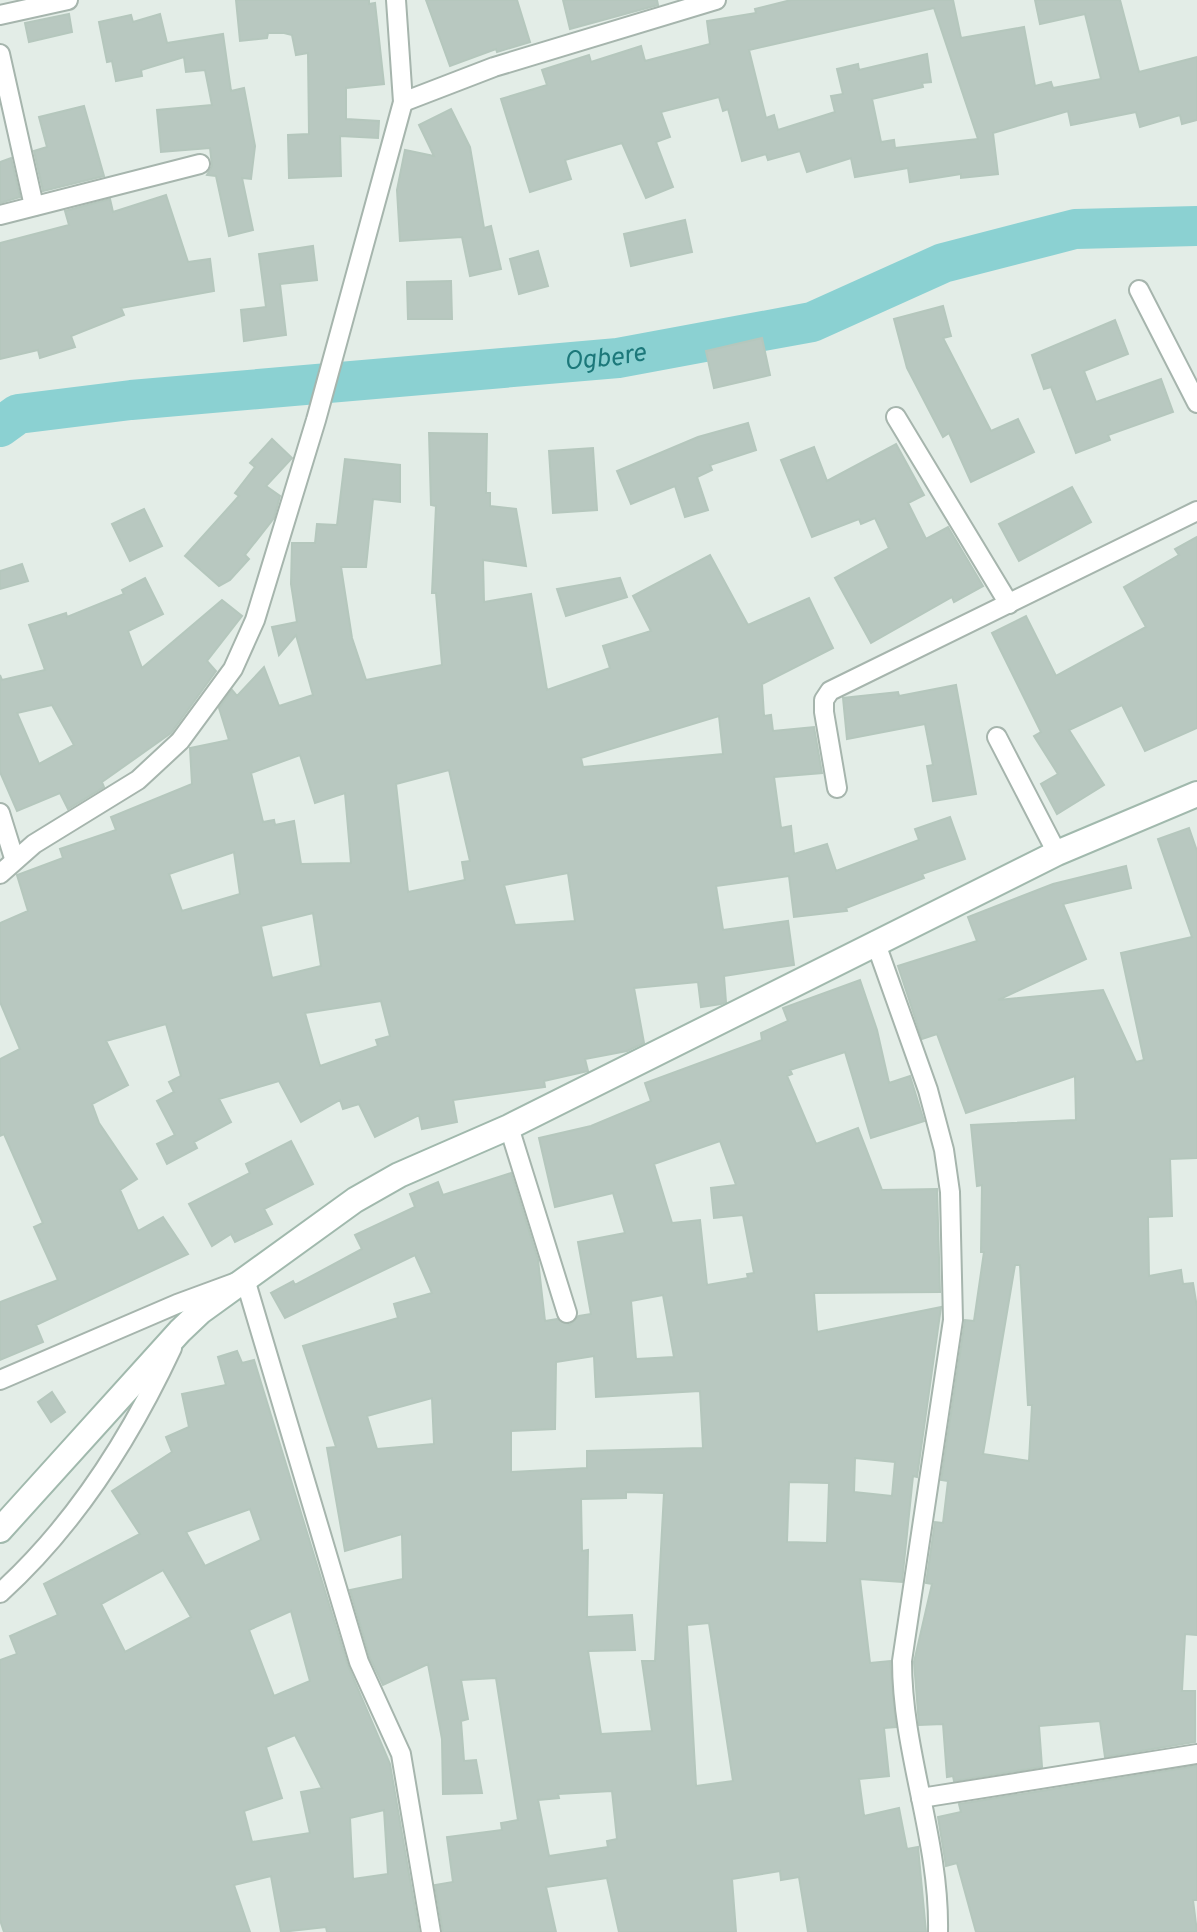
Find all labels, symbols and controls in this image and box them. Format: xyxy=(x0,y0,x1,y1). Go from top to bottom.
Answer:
water label: Ogbere xyxy=(563,337,649,379)

